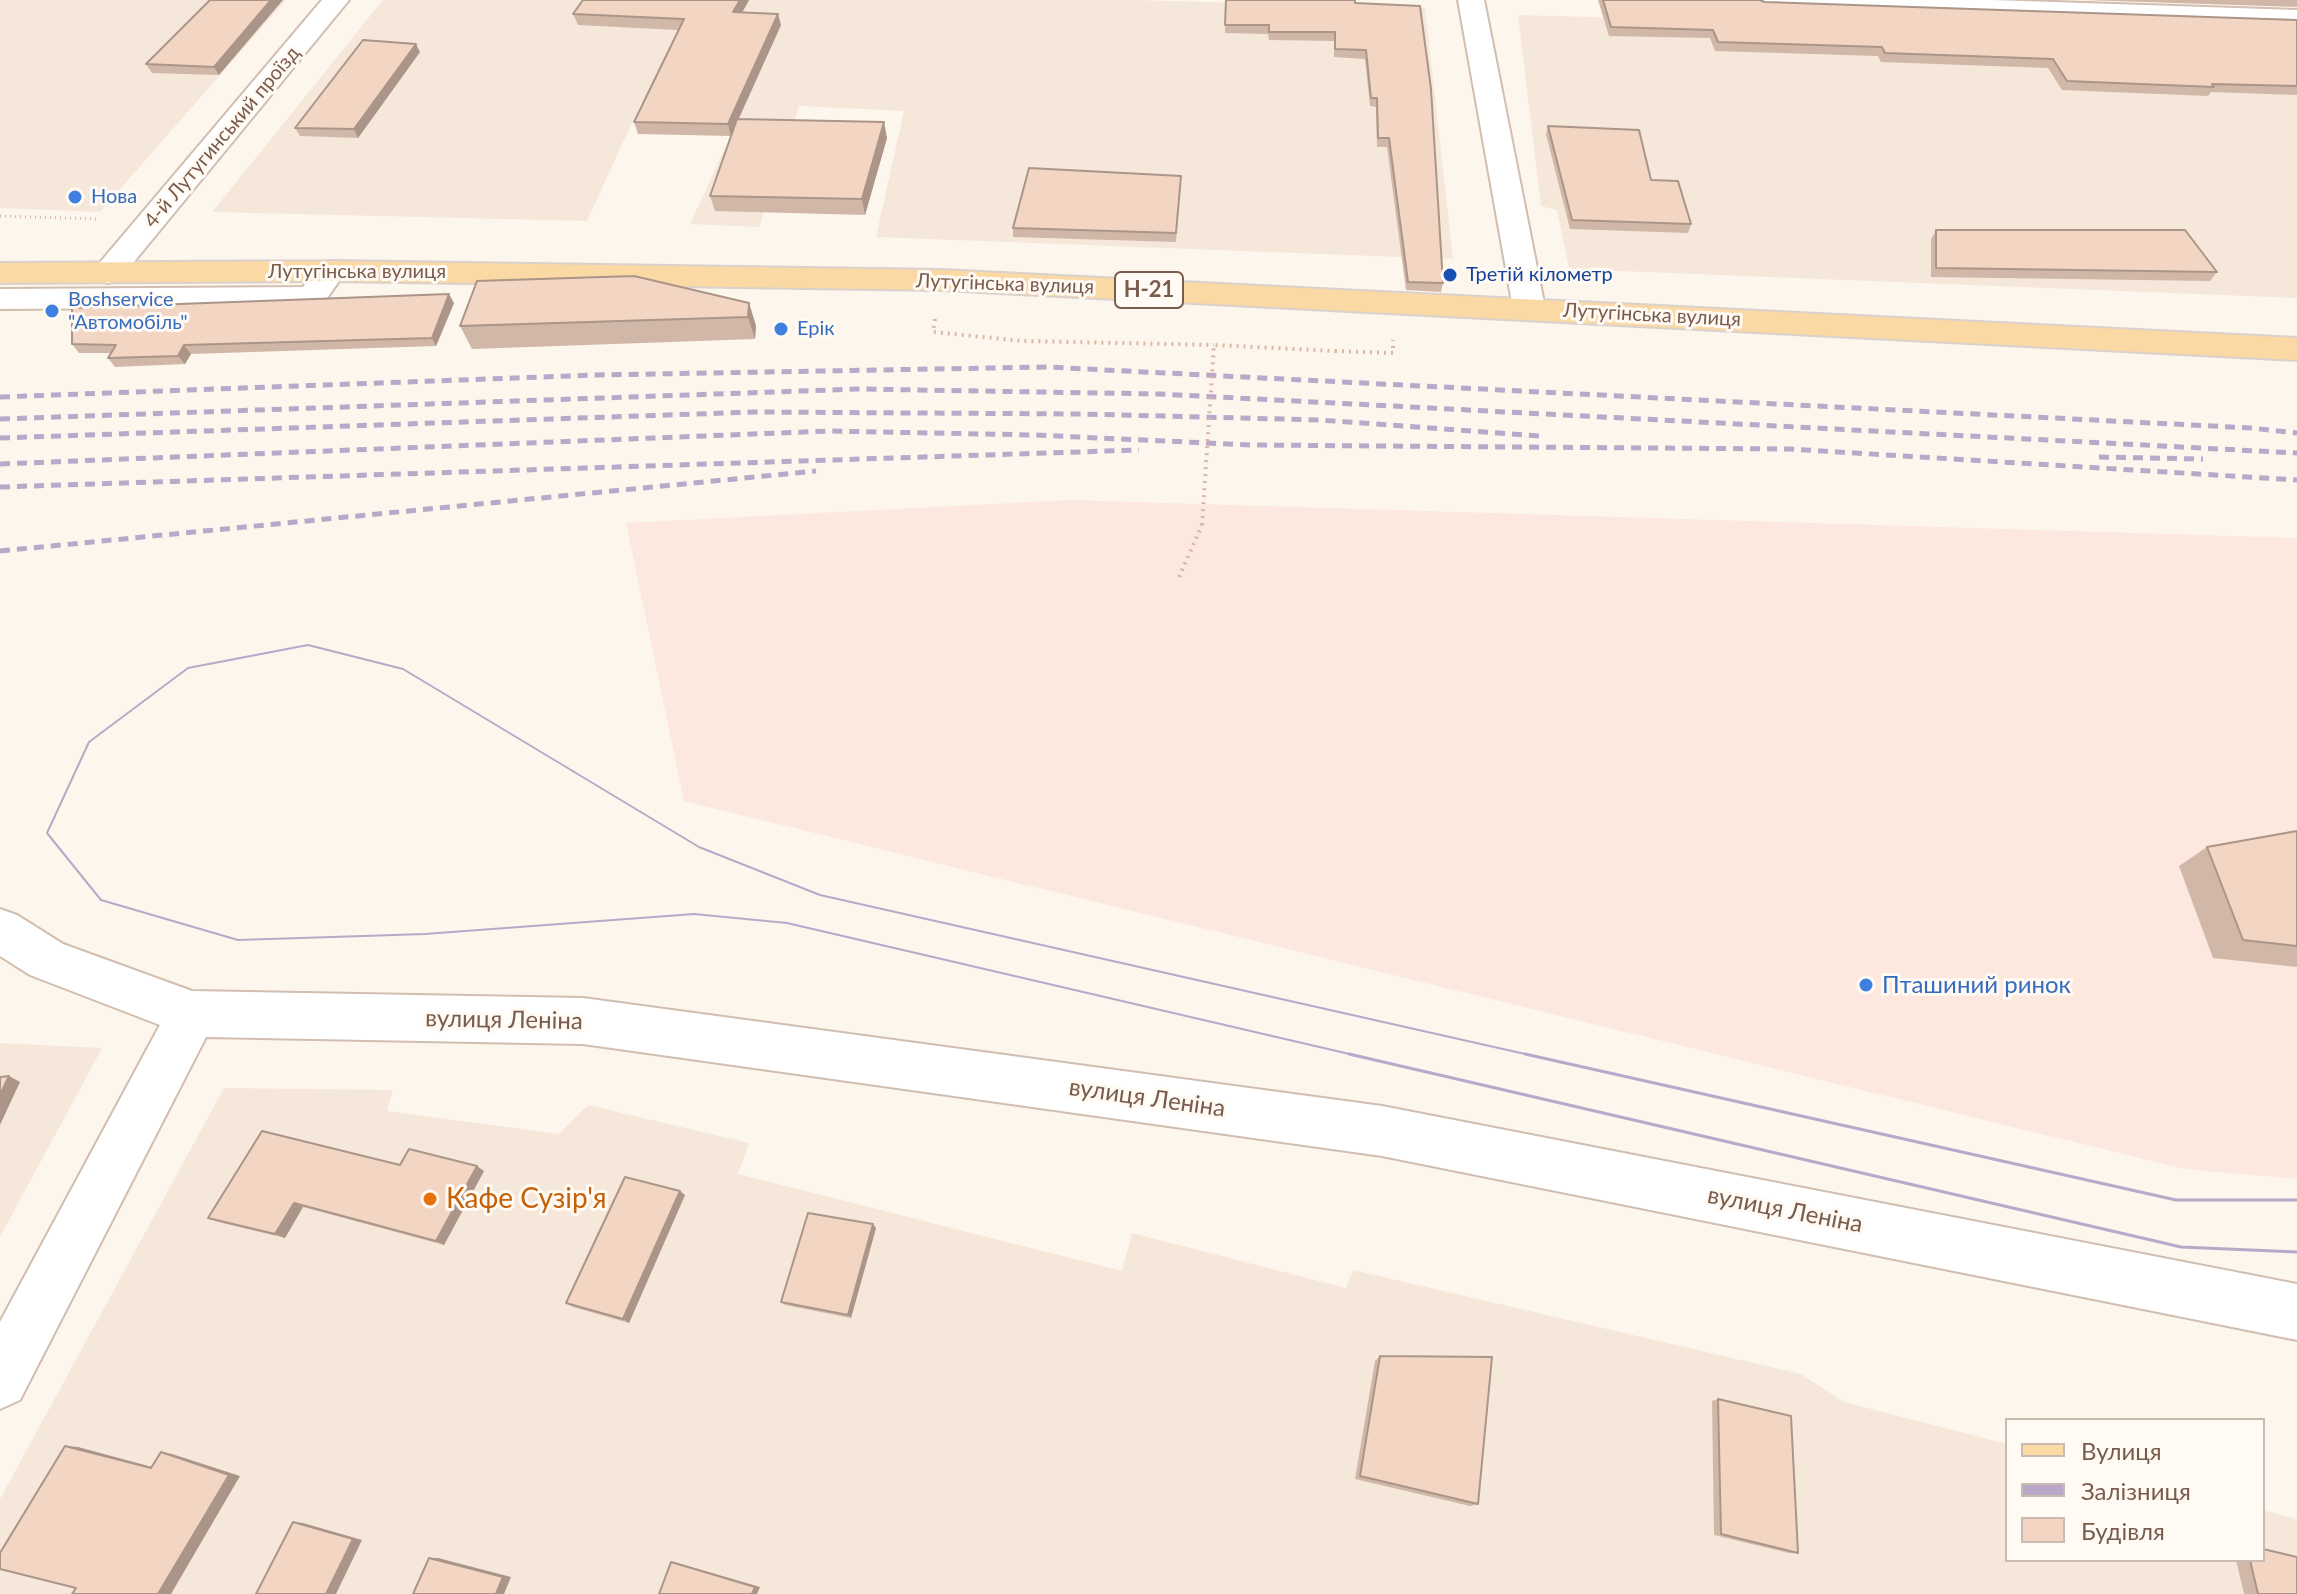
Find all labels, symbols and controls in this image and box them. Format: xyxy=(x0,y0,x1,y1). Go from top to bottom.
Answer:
street label: 4-й Лутугинський проїзд xyxy=(139,42,305,232)
place label: Нова xyxy=(91,185,137,209)
marker: Нова xyxy=(66,188,84,206)
street label: Лутугінська вулиця xyxy=(268,260,446,284)
place label: Третій кілометр xyxy=(1466,263,1613,287)
marker: Третій кілометр xyxy=(1441,266,1459,284)
street label: Лутугінська вулиця xyxy=(916,269,1094,299)
road number: Н-21 xyxy=(1115,272,1183,308)
place label: Boshservice "Автомобіль" xyxy=(68,288,188,335)
street label: Лутугінська вулиця xyxy=(1562,298,1742,332)
marker: Boshservice "Автомобіль" xyxy=(43,302,61,320)
place label: Ерік xyxy=(797,317,835,341)
marker: Ерік xyxy=(772,320,790,338)
place label: Пташиний ринок xyxy=(1882,971,2071,999)
marker: Пташиний ринок xyxy=(1857,976,1875,994)
street label: вулиця Леніна xyxy=(425,1004,583,1036)
street label: вулиця Леніна xyxy=(1067,1073,1227,1123)
street label: вулиця Леніна xyxy=(1705,1181,1865,1239)
place label: Кафе Сузір'я xyxy=(446,1182,606,1216)
marker: Кафе Сузір'я xyxy=(421,1190,439,1208)
legend xyxy=(2005,1418,2265,1562)
text: Вулиця xyxy=(2081,1436,2162,1465)
text: Залізниця xyxy=(2081,1476,2191,1505)
text: Будівля xyxy=(2081,1516,2165,1545)

